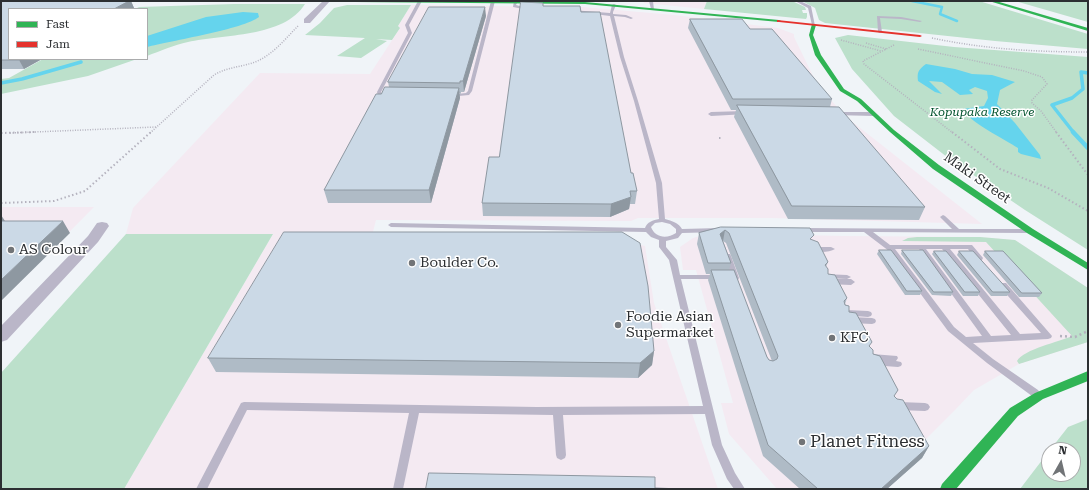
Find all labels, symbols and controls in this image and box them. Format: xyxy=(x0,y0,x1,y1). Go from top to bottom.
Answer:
legend xyxy=(8,8,148,60)
text: Fast xyxy=(46,17,69,31)
text: Jam xyxy=(46,37,70,51)
park label: Kopupaka Reserve xyxy=(930,105,1034,119)
street label: Maki Street xyxy=(940,149,1014,207)
place label: AS Colour xyxy=(19,242,87,258)
marker: AS Colour xyxy=(6,245,16,255)
place label: Boulder Co. xyxy=(420,255,499,271)
marker: Boulder Co. xyxy=(407,258,417,268)
place label: Foodie Asian Supermarket xyxy=(626,309,714,342)
marker: Foodie Asian Supermarket xyxy=(613,320,623,330)
place label: KFC xyxy=(840,330,869,346)
marker: KFC xyxy=(827,333,837,343)
place label: Planet Fitness xyxy=(810,432,925,452)
marker: Planet Fitness xyxy=(797,437,807,447)
north arrow xyxy=(1041,442,1081,482)
text: N xyxy=(1057,444,1068,458)

